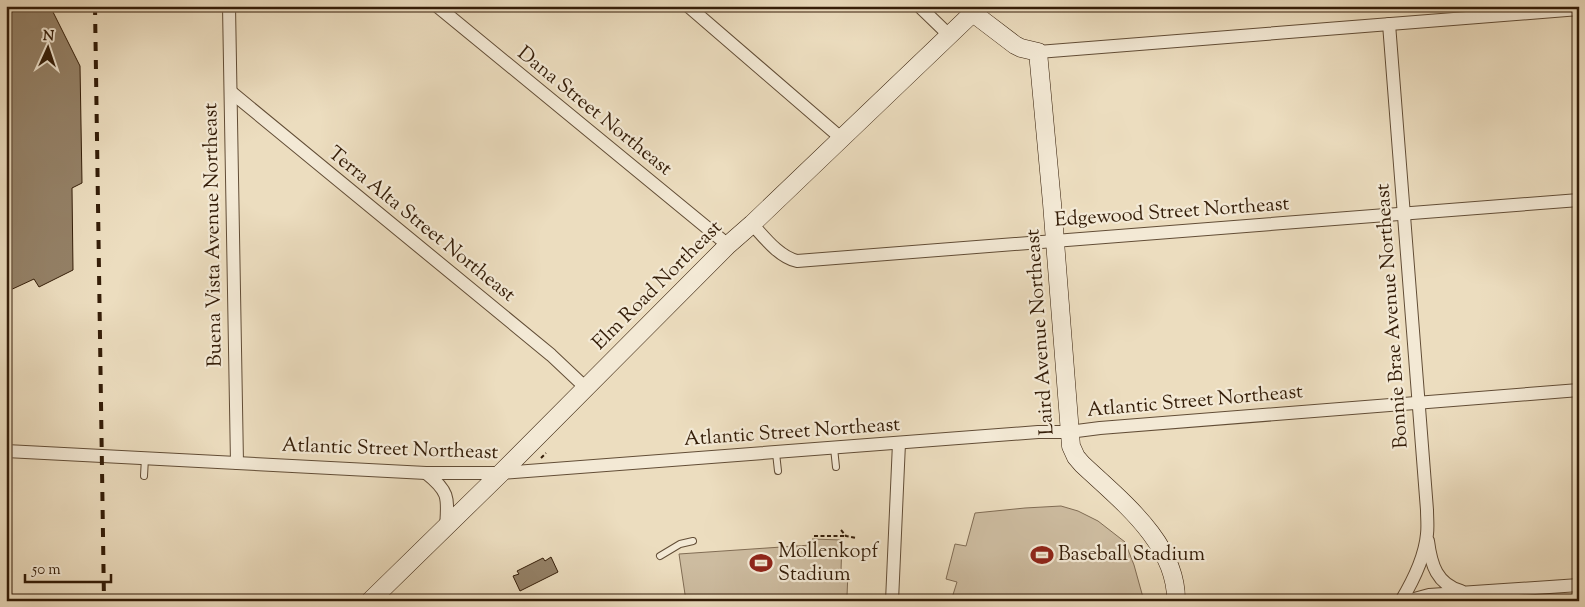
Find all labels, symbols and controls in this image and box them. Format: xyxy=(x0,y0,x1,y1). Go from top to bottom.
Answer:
north arrow xyxy=(22,22,72,72)
text: N xyxy=(42,27,55,47)
street label: Dana Street Northeast xyxy=(510,40,678,184)
street label: Buena Vista Avenue Northeast xyxy=(197,102,231,367)
street label: Terra Alta Street Northeast xyxy=(321,140,521,310)
street label: Bonnie Brae Avenue Northeast xyxy=(1369,182,1417,450)
street label: Edgewood Street Northeast xyxy=(1054,190,1291,236)
street label: Elm Road Northeast xyxy=(586,214,730,358)
street label: Laird Avenue Northeast xyxy=(1019,228,1063,436)
street label: Atlantic Street Northeast xyxy=(1086,378,1304,426)
street label: Atlantic Street Northeast xyxy=(683,411,901,455)
street label: Atlantic Street Northeast xyxy=(281,432,499,468)
place label: Mollenkopf Stadium xyxy=(778,538,879,590)
place label: Baseball Stadium xyxy=(1058,541,1205,570)
sports icon: Baseball Stadium xyxy=(1029,542,1055,568)
sports icon: Mollenkopf Stadium xyxy=(748,550,774,576)
scale bar xyxy=(25,552,111,584)
text: 50 m xyxy=(31,560,61,581)

